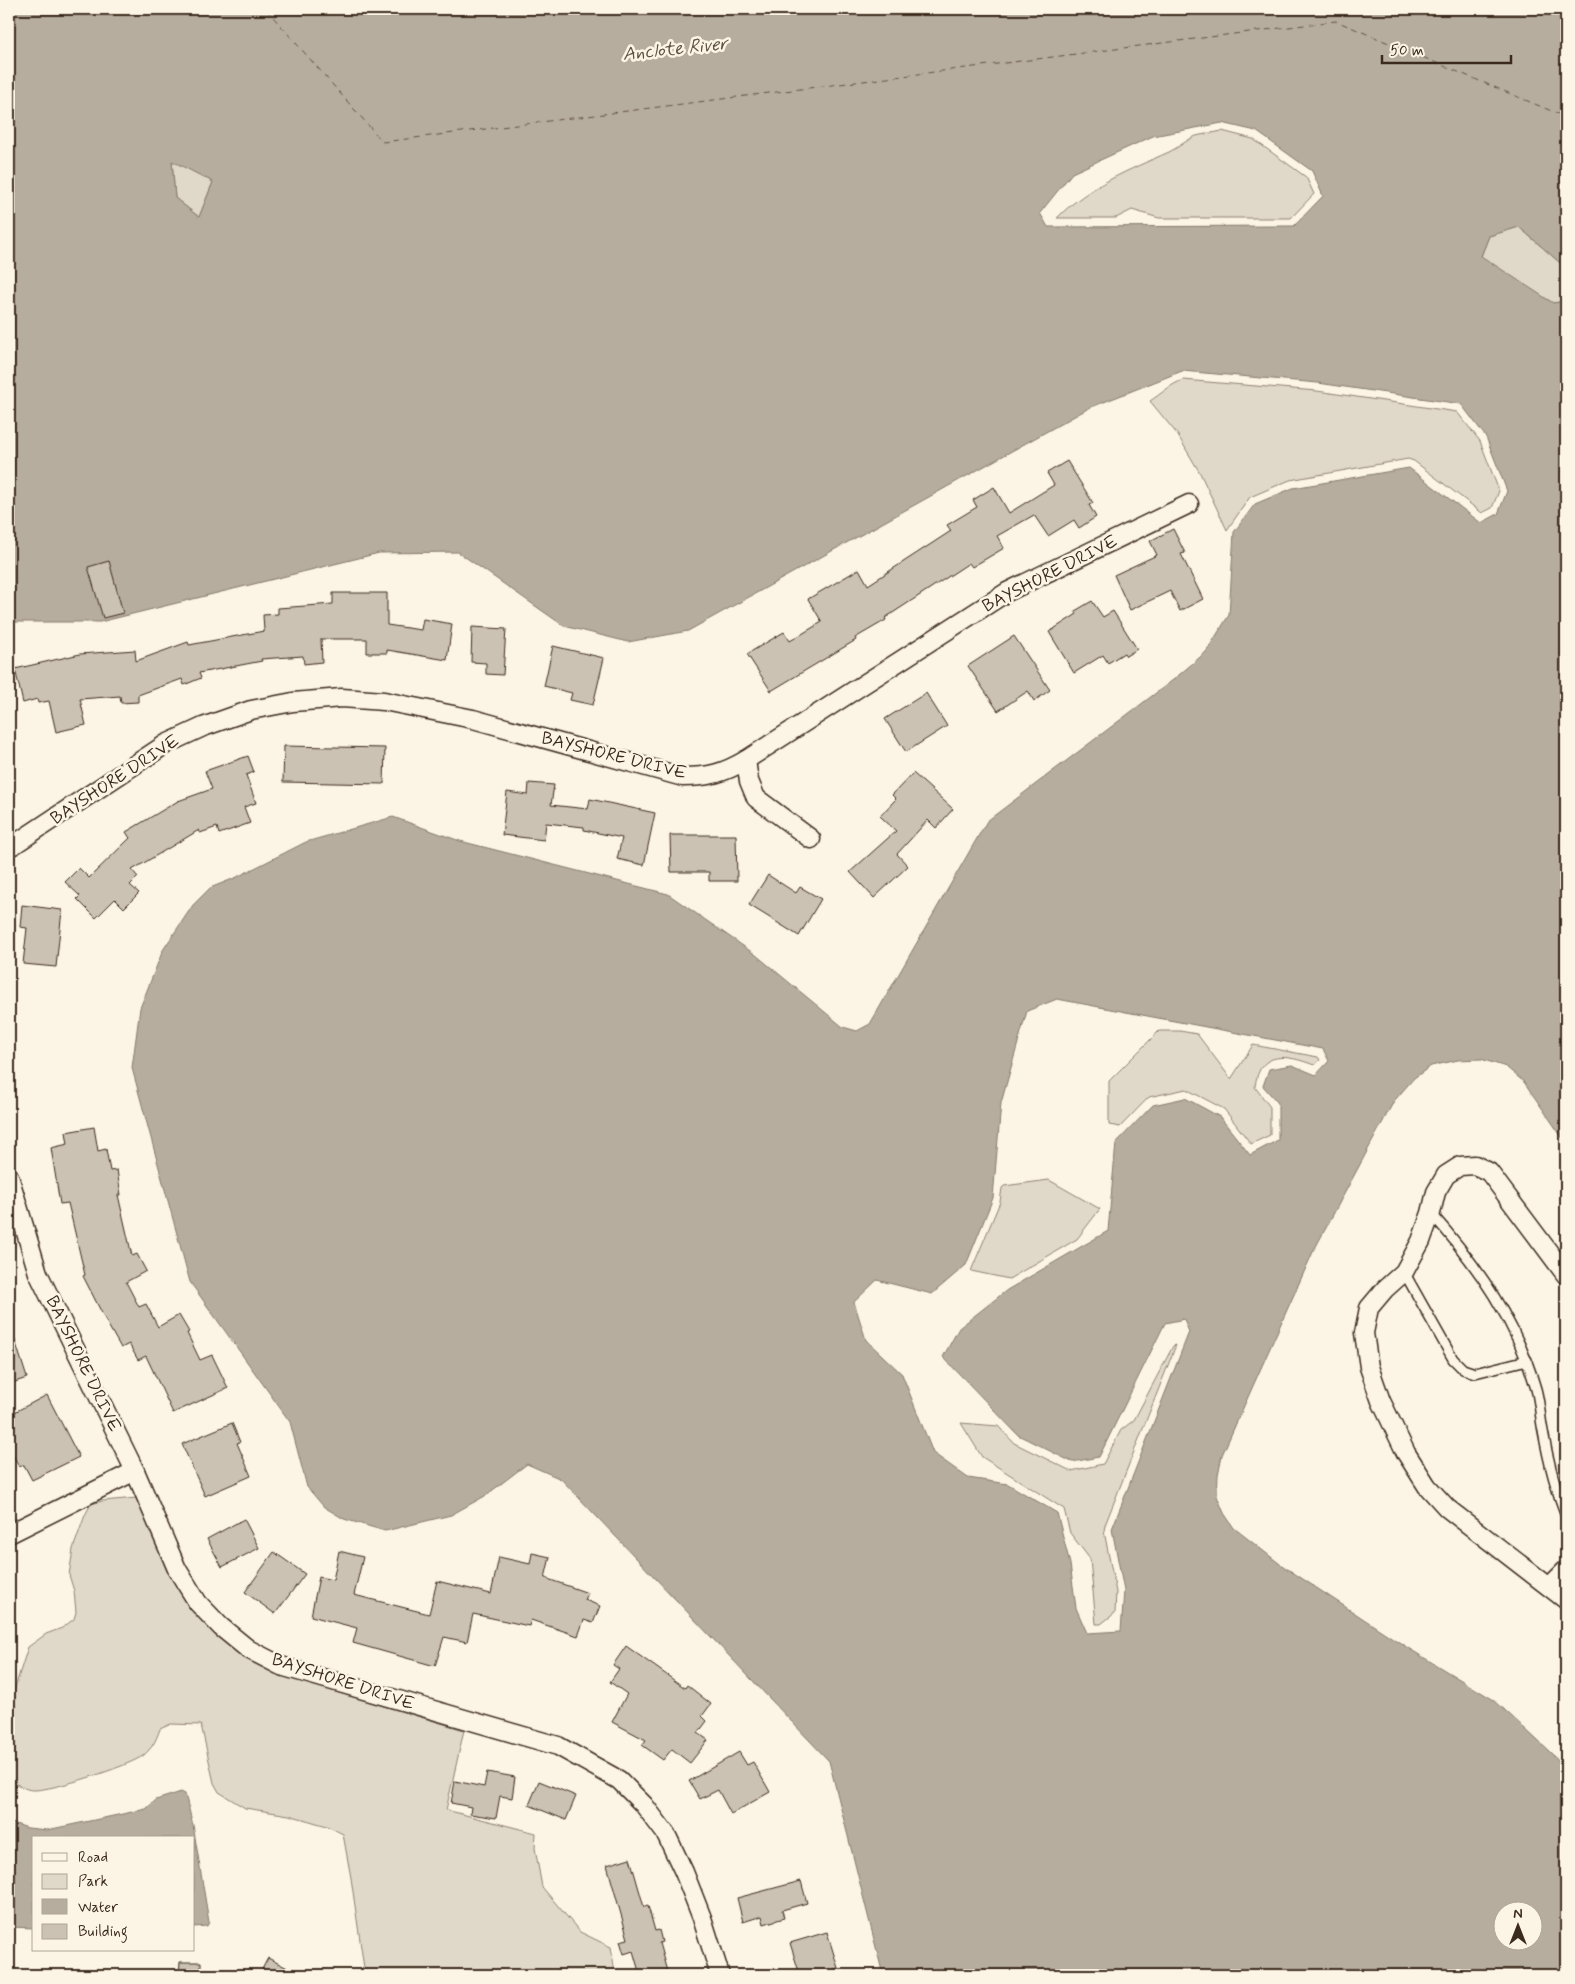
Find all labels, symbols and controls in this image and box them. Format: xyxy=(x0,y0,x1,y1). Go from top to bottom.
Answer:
water label: Anclote River xyxy=(621,31,731,67)
scale bar xyxy=(1382,32,1511,64)
text: 50 m xyxy=(1390,41,1424,61)
street label: BAYSHORE DRIVE xyxy=(978,529,1122,618)
street label: BAYSHORE DRIVE xyxy=(539,726,689,786)
street label: BAYSHORE DRIVE xyxy=(46,729,184,831)
street label: BAYSHORE DRIVE xyxy=(40,1292,127,1436)
street label: BAYSHORE DRIVE xyxy=(269,1648,418,1716)
legend xyxy=(32,1836,195,1952)
text: Road xyxy=(78,1848,108,1868)
text: Park xyxy=(78,1872,108,1892)
text: Water xyxy=(78,1898,118,1918)
north arrow xyxy=(1492,1902,1542,1952)
text: N xyxy=(1513,1905,1523,1923)
text: Building xyxy=(78,1922,128,1943)

